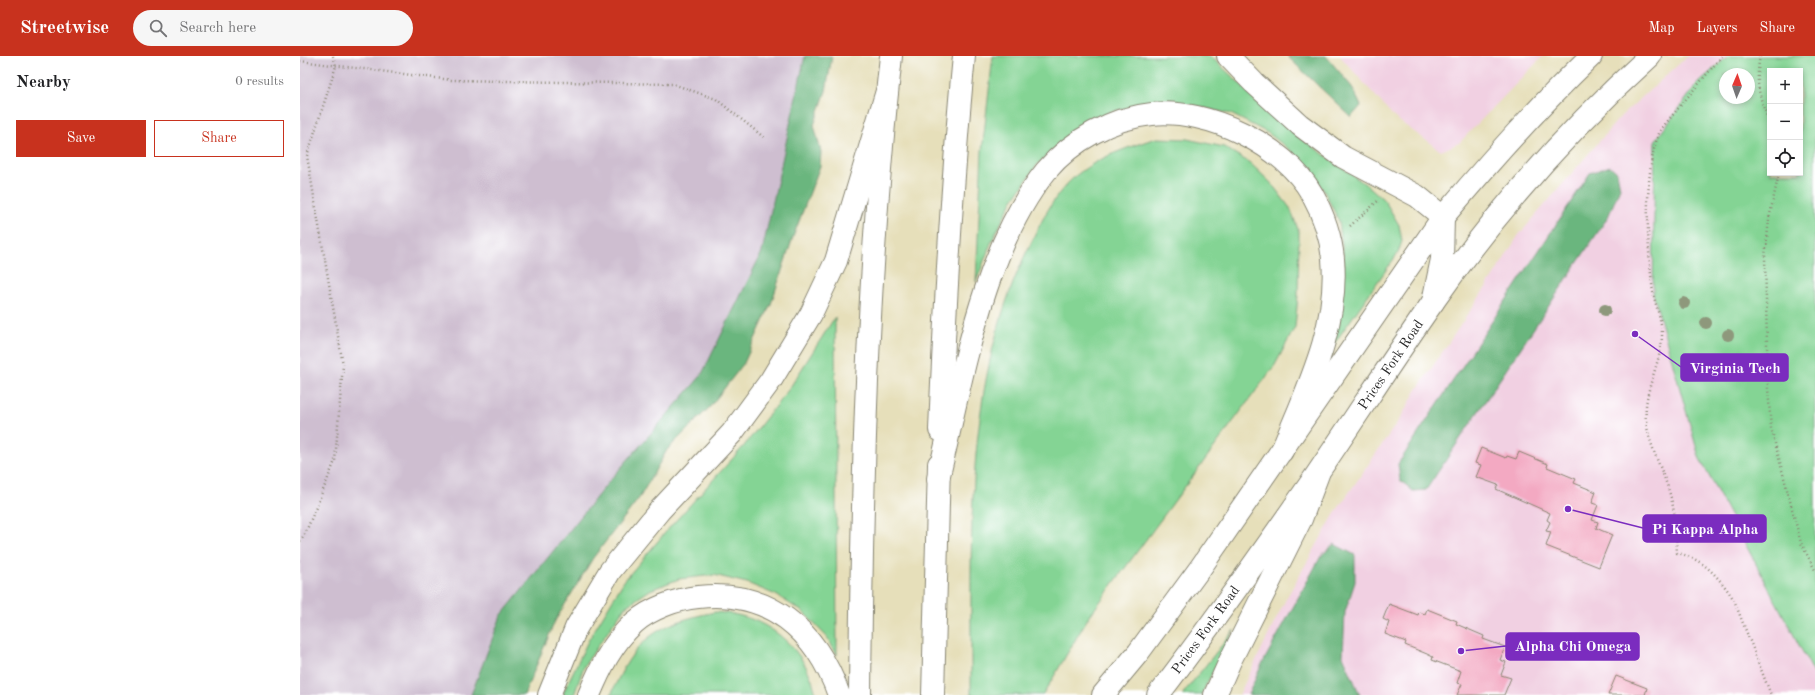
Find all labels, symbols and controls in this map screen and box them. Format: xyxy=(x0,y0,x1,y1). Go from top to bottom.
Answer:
search box xyxy=(133,10,413,46)
icon: search xyxy=(147,17,169,39)
text: Streetwise xyxy=(20,19,109,38)
text: Search here xyxy=(179,21,256,36)
text: Map xyxy=(1649,21,1675,35)
text: Layers xyxy=(1697,21,1738,35)
text: Share xyxy=(1760,21,1795,35)
north arrow xyxy=(1719,68,1755,104)
map controls xyxy=(1767,68,1803,176)
button: + xyxy=(1767,68,1803,104)
text: Nearby xyxy=(16,74,71,91)
text: 0 results xyxy=(235,75,284,88)
button: − xyxy=(1767,104,1803,140)
button: Save xyxy=(16,120,146,157)
button: Share xyxy=(154,120,284,157)
button: locate xyxy=(1767,140,1803,176)
street label: Prices Fork Road xyxy=(1356,318,1426,412)
callout: Virginia Tech xyxy=(1681,354,1788,381)
text: Virginia Tech xyxy=(1689,362,1781,377)
callout: Pi Kappa Alpha xyxy=(1643,515,1766,542)
text: Pi Kappa Alpha xyxy=(1652,523,1759,538)
street label: Prices Fork Road xyxy=(1169,583,1243,677)
callout: Alpha Chi Omega xyxy=(1506,633,1639,660)
text: Alpha Chi Omega xyxy=(1515,640,1632,655)

